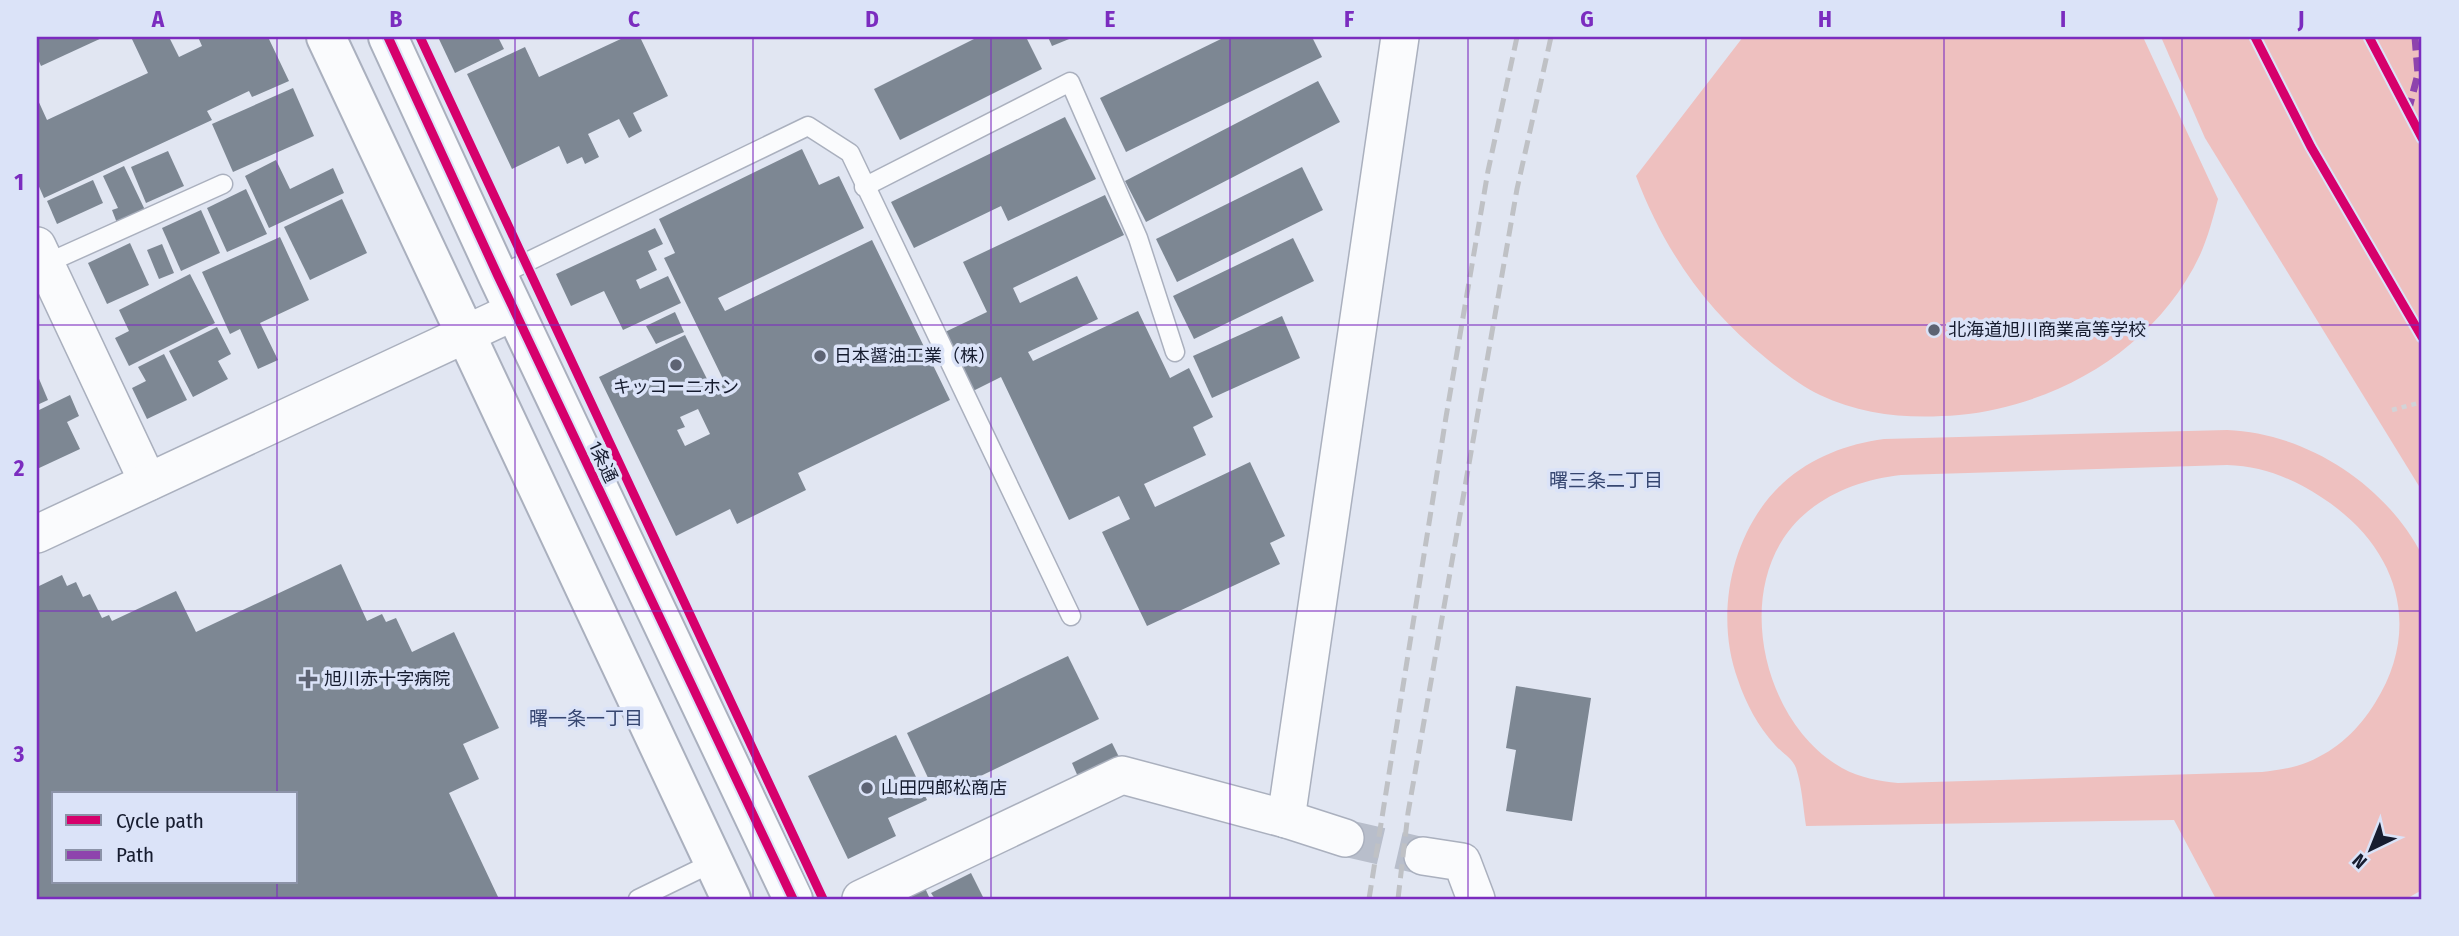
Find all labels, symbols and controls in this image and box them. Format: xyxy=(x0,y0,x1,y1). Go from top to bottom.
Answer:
text: A xyxy=(151,5,165,33)
text: B xyxy=(390,5,403,33)
text: C xyxy=(628,5,640,33)
text: D xyxy=(865,5,879,33)
text: E xyxy=(1105,5,1116,33)
text: F xyxy=(1344,5,1354,33)
text: G xyxy=(1580,5,1594,33)
text: H xyxy=(1818,5,1832,33)
text: I xyxy=(2060,5,2066,33)
text: J xyxy=(2297,5,2304,33)
text: 1 xyxy=(14,168,24,196)
place label: 北海道旭川商業高等学校 xyxy=(1948,319,2146,341)
marker: 北海道旭川商業高等学校 xyxy=(1926,322,1942,338)
place label: 日本醤油工業（株） xyxy=(834,345,996,367)
marker: 日本醤油工業（株） xyxy=(812,348,828,364)
marker: キッコーニホン xyxy=(668,357,684,373)
place label: キッコーニホン xyxy=(613,376,739,398)
street label: 1条通 xyxy=(584,438,622,486)
text: 2 xyxy=(13,454,25,482)
district label: 曙三条二丁目 xyxy=(1549,469,1663,492)
place label: 旭川赤十字病院 xyxy=(324,668,450,690)
marker: 旭川赤十字病院 xyxy=(298,669,318,689)
district label: 曙一条一丁目 xyxy=(529,707,643,730)
text: 3 xyxy=(13,740,25,768)
place label: 山田四郎松商店 xyxy=(881,777,1007,799)
marker: 山田四郎松商店 xyxy=(859,780,875,796)
legend xyxy=(52,792,298,884)
text: Cycle path xyxy=(116,808,204,834)
north arrow xyxy=(2336,814,2406,884)
text: Path xyxy=(116,842,154,868)
text: N xyxy=(2348,849,2372,873)

